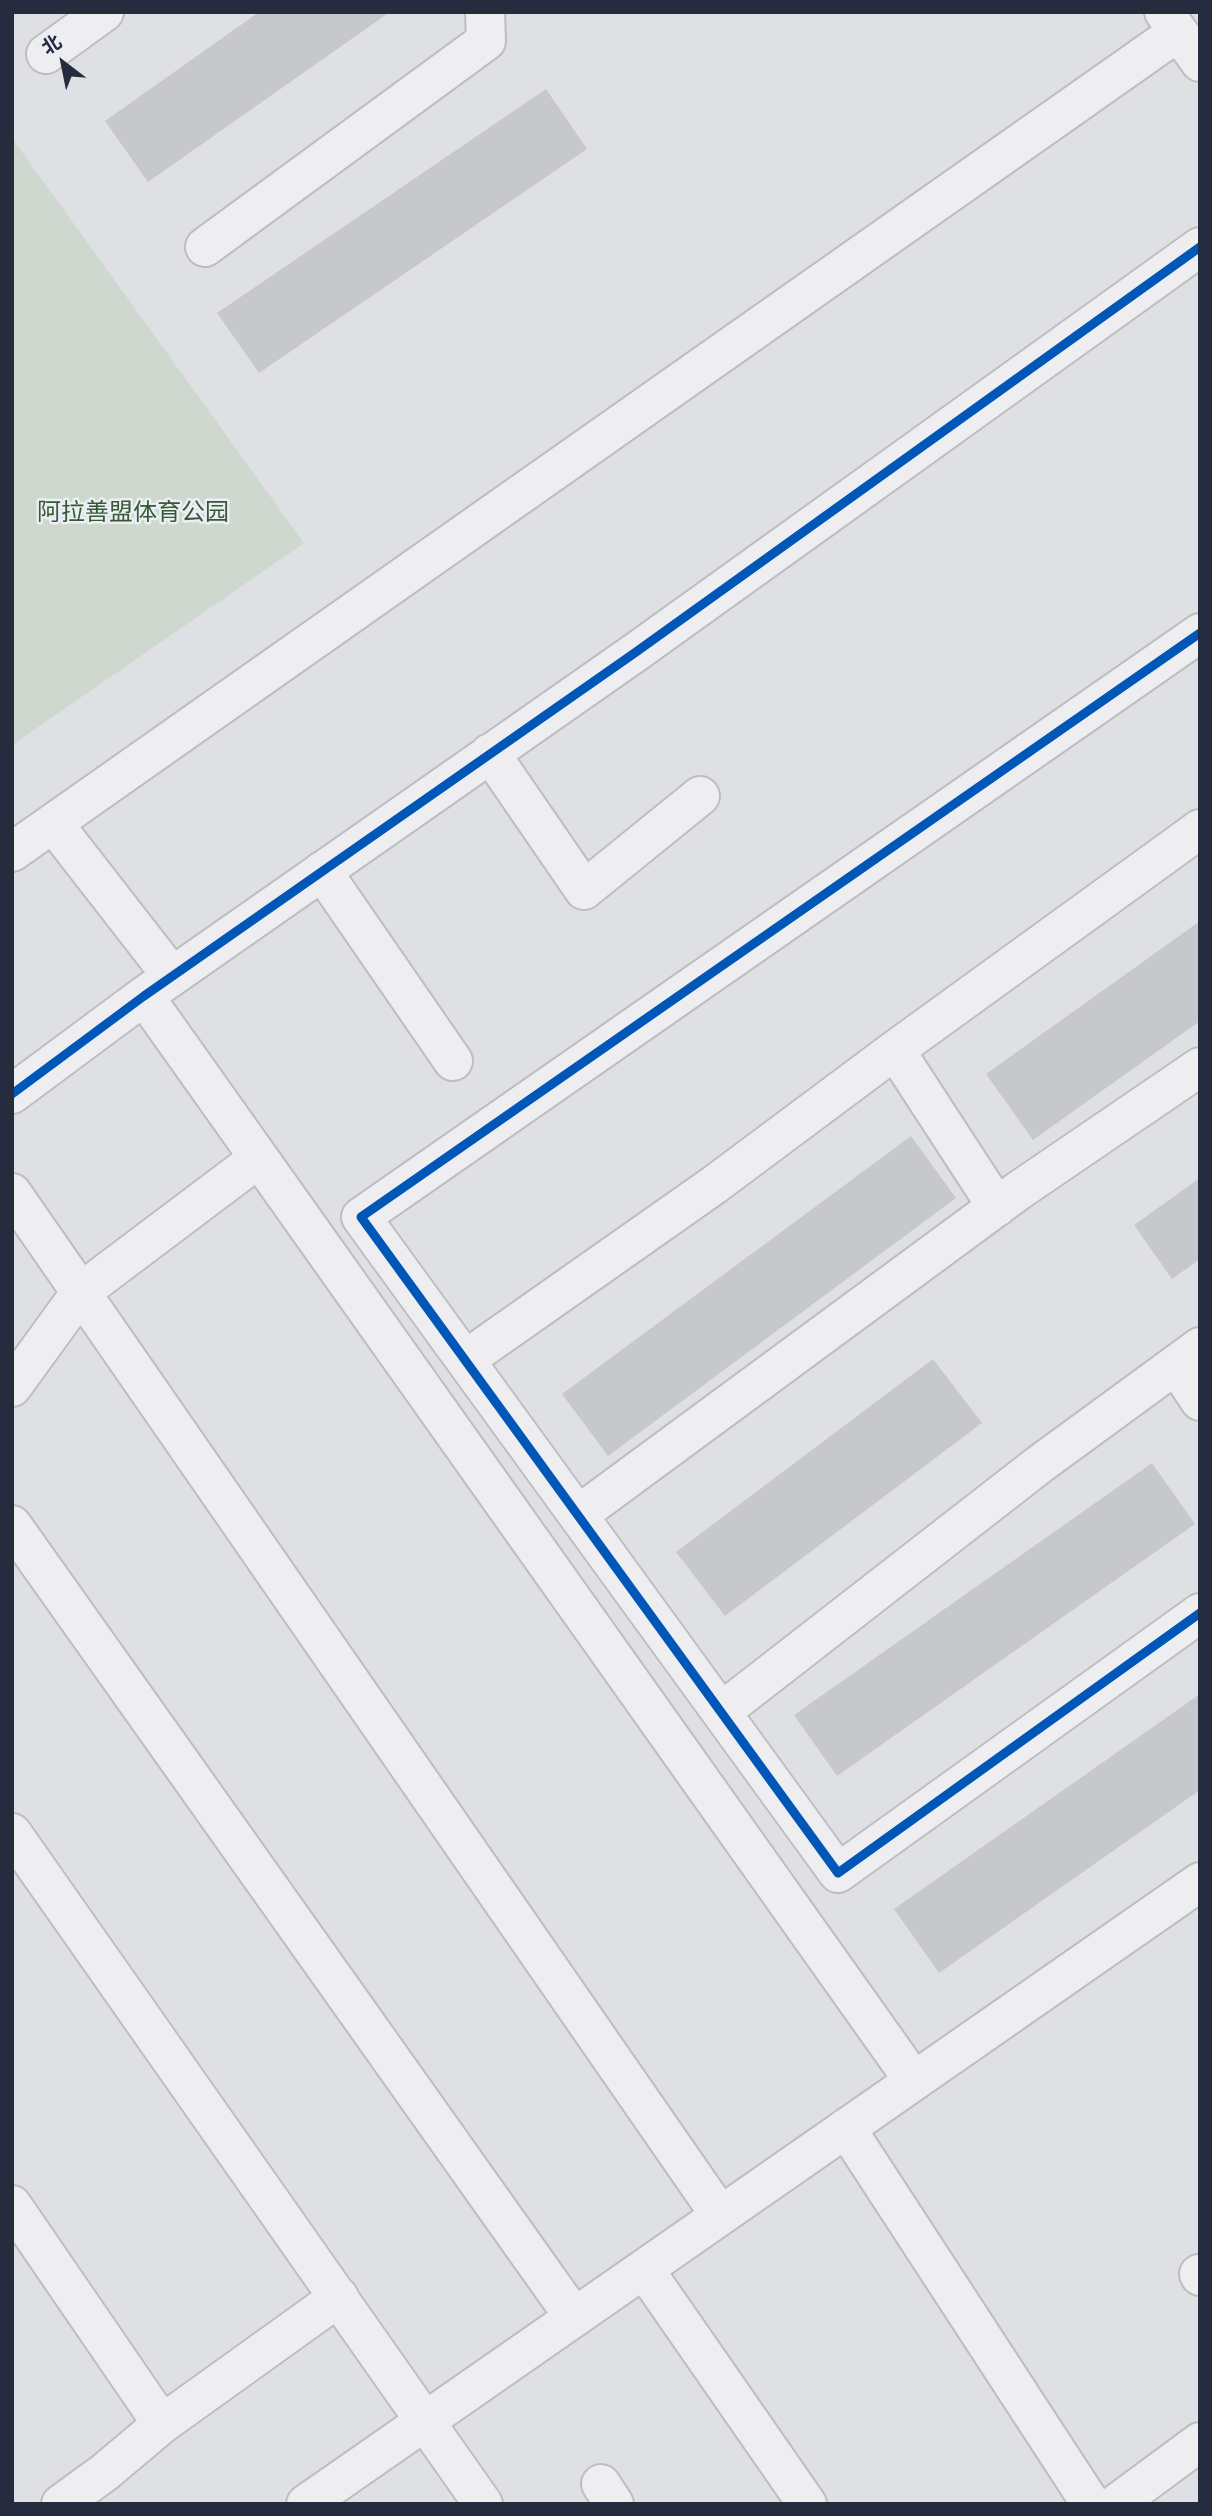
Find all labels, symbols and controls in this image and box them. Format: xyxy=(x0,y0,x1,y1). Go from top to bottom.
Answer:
north arrow xyxy=(28,28,98,98)
text: 北 xyxy=(36,28,67,61)
park label: 阿拉善盟体育公园 xyxy=(37,500,229,528)

